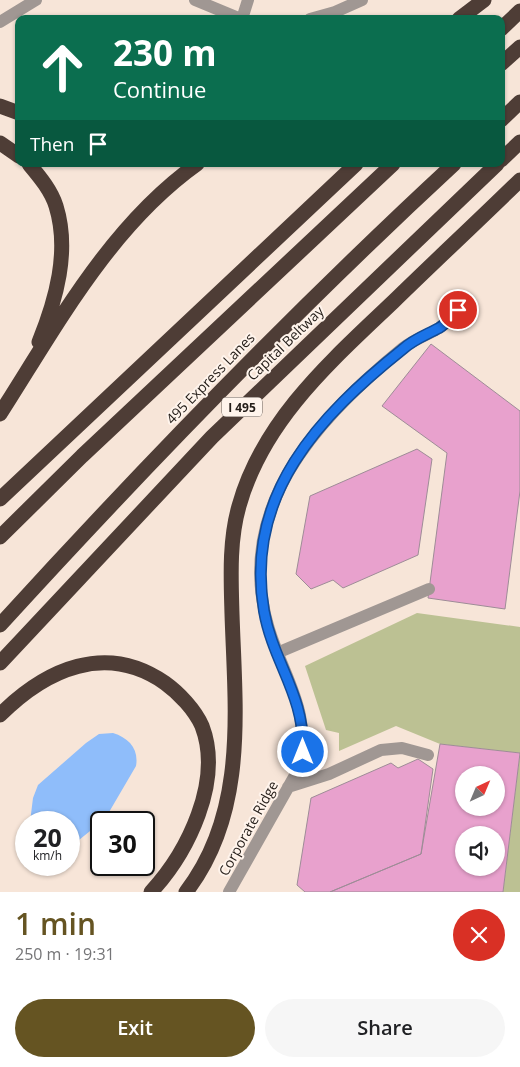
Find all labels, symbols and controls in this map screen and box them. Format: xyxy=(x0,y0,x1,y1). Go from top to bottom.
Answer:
text: 230 m xyxy=(113,29,217,76)
icon: ahead xyxy=(30,35,95,100)
text: Continue xyxy=(113,74,206,104)
icon: arrive xyxy=(84,130,112,158)
text: Then xyxy=(30,131,74,157)
pin xyxy=(437,289,479,331)
icon: arrive xyxy=(444,296,472,324)
street label: Capital Beltway xyxy=(243,301,328,384)
street label: 495 Express Lanes xyxy=(161,328,259,428)
road number: I 495 xyxy=(222,398,262,417)
position arrow xyxy=(276,725,328,777)
north arrow xyxy=(455,766,505,816)
map controls xyxy=(455,766,505,876)
street label: Corporate Ridge xyxy=(214,777,282,879)
speed limit sign: 30 xyxy=(90,811,155,876)
text: 20 xyxy=(33,820,62,854)
button: sound xyxy=(455,826,505,876)
text: km/h xyxy=(33,847,62,864)
text: 1 min xyxy=(15,903,96,944)
button: close xyxy=(453,909,505,961)
text: 250 m · 19:31 xyxy=(15,943,115,965)
button: Exit xyxy=(15,999,255,1057)
button: Share xyxy=(265,999,505,1057)

